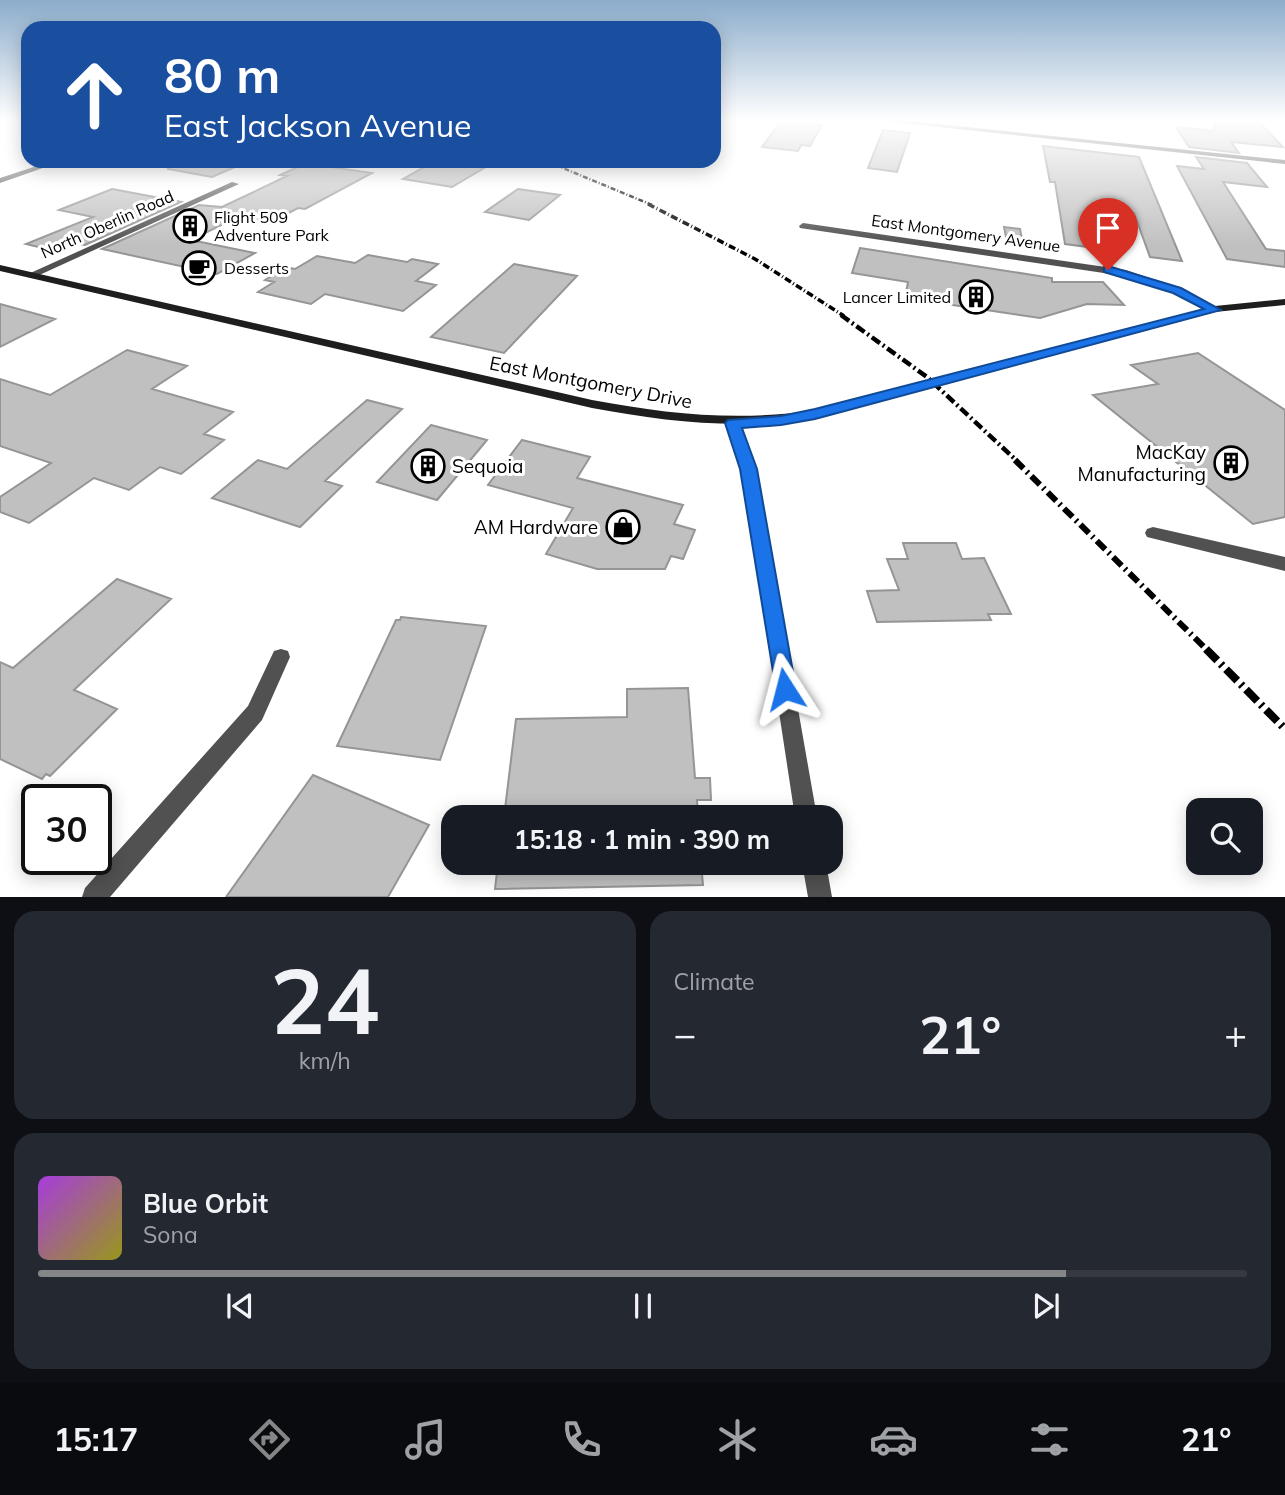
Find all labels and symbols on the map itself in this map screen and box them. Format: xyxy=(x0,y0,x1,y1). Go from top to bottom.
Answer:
street label: North Oberlin Road xyxy=(37,186,177,262)
pin xyxy=(1078,198,1138,270)
building icon: Flight 509 Adventure Park xyxy=(171,207,209,245)
place label: Flight 509 Adventure Park xyxy=(214,207,330,245)
street label: East Montgomery Avenue xyxy=(870,210,1062,256)
cafe icon: Desserts xyxy=(180,249,218,287)
place label: Desserts xyxy=(224,258,289,278)
building icon: Lancer Limited xyxy=(957,278,995,316)
place label: Lancer Limited xyxy=(843,287,951,307)
street label: East Montgomery Drive xyxy=(488,351,694,413)
place label: MacKay Manufacturing xyxy=(1077,440,1206,486)
building icon: MacKay Manufacturing xyxy=(1212,444,1250,482)
building icon: Sequoia xyxy=(409,447,447,485)
place label: Sequoia xyxy=(452,454,523,478)
shop icon: AM Hardware xyxy=(604,508,642,546)
place label: AM Hardware xyxy=(474,515,598,539)
position arrow xyxy=(748,652,822,726)
speed limit sign: 30 xyxy=(21,784,112,875)

